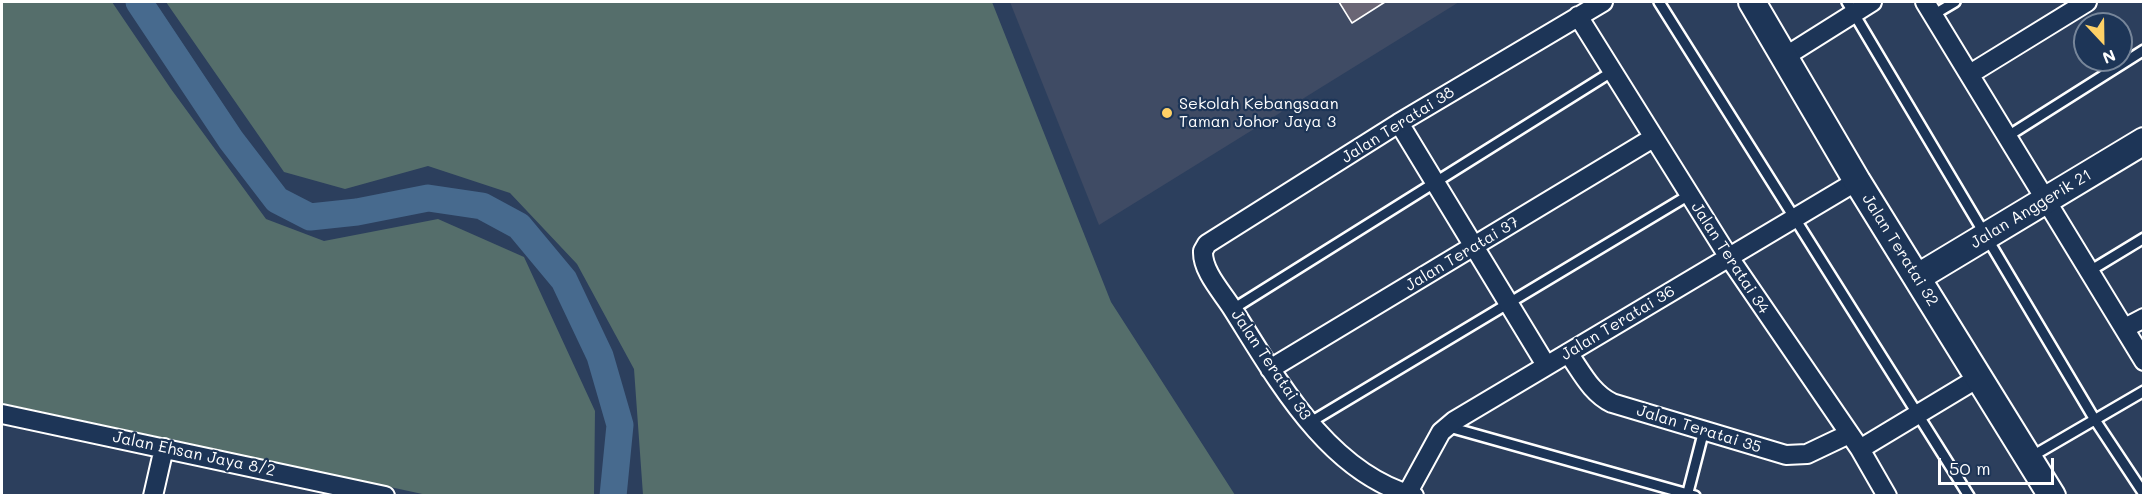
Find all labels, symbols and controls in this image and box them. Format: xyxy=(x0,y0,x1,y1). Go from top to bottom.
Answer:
north arrow xyxy=(2073,12,2133,72)
text: N xyxy=(2100,45,2119,69)
street label: Jalan Teratai 38 xyxy=(1338,83,1458,167)
place label: Sekolah Kebangsaan Taman Johor Jaya 3 xyxy=(1179,94,1339,132)
marker: Sekolah Kebangsaan Taman Johor Jaya 3 xyxy=(1160,106,1174,120)
street label: Jalan Anggerik 21 xyxy=(1967,165,2095,253)
street label: Jalan Teratai 32 xyxy=(1858,190,1942,310)
street label: Jalan Teratai 34 xyxy=(1687,199,1773,317)
street label: Jalan Teratai 37 xyxy=(1402,213,1522,295)
street label: Jalan Teratai 36 xyxy=(1558,281,1678,365)
street label: Jalan Teratai 33 xyxy=(1227,306,1315,424)
street label: Jalan Teratai 35 xyxy=(1634,401,1764,457)
street label: Jalan Ehsan Jaya 8/2 xyxy=(111,427,277,481)
scale bar xyxy=(1941,446,2056,484)
text: 50 m xyxy=(1949,456,1991,480)

